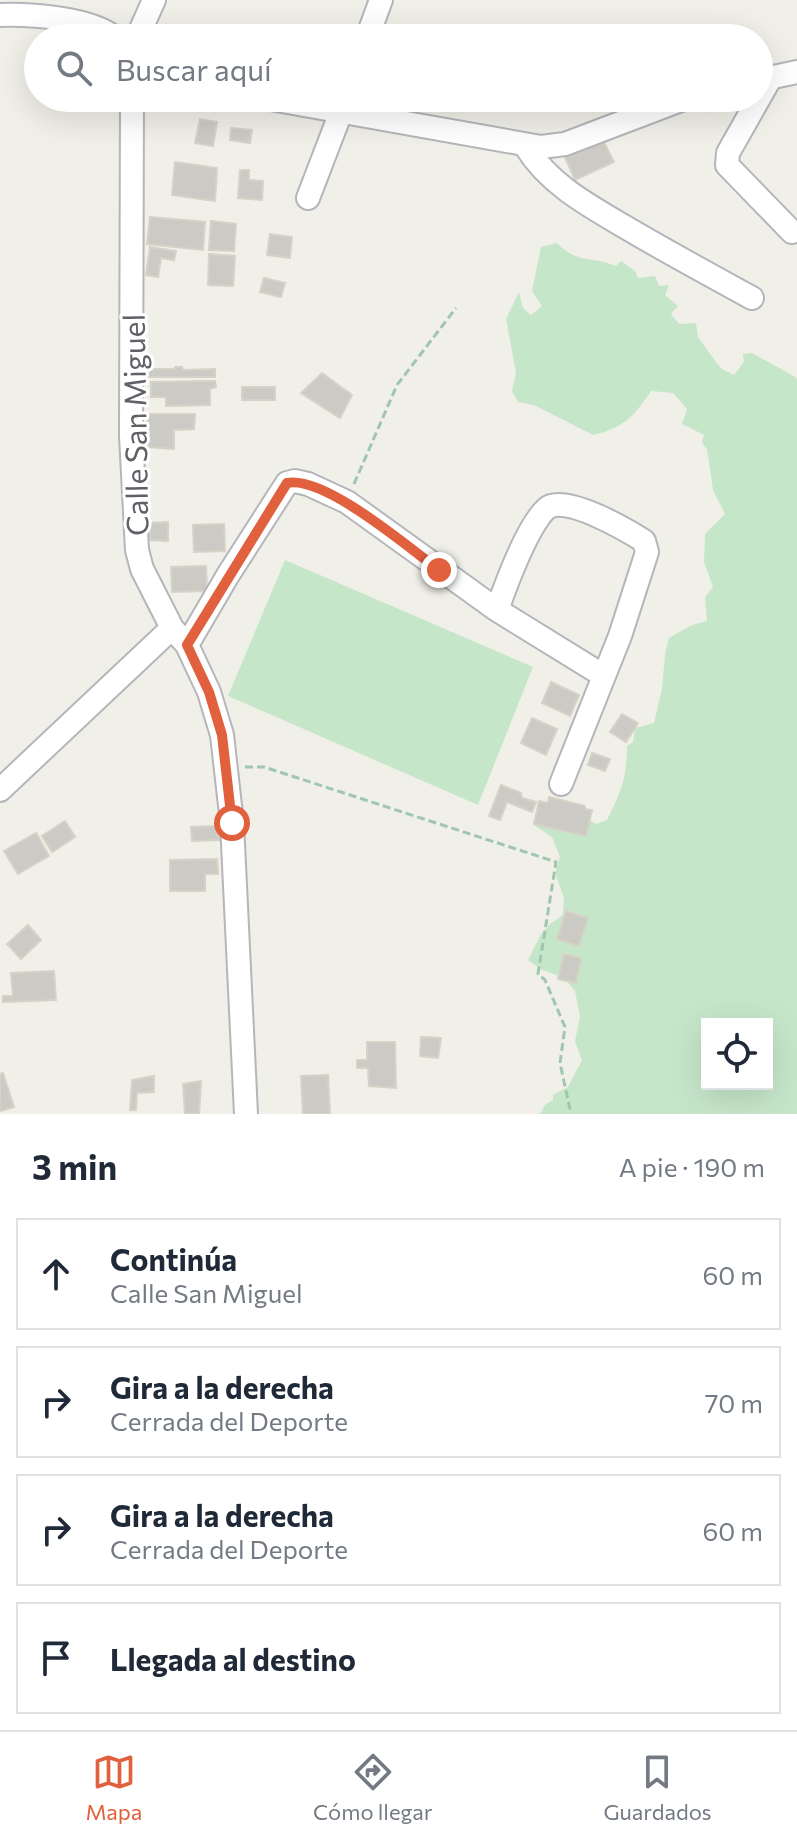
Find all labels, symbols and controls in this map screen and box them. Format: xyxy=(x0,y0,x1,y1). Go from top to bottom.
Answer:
search box xyxy=(24,24,773,112)
icon: search xyxy=(52,46,96,90)
text: Buscar aquí xyxy=(116,50,272,87)
street label: Calle San Miguel xyxy=(114,314,154,536)
route end xyxy=(421,552,457,588)
route start xyxy=(214,805,250,841)
map controls xyxy=(701,1018,773,1090)
button: locate xyxy=(701,1018,773,1090)
text: 3 min xyxy=(32,1145,117,1187)
text: A pie · 190 m xyxy=(619,1151,765,1182)
text: Continúa xyxy=(110,1240,237,1277)
icon: ahead xyxy=(34,1252,78,1296)
text: 60 m xyxy=(703,1259,763,1290)
text: Calle San Miguel xyxy=(110,1277,303,1308)
text: Gira a la derecha xyxy=(110,1368,334,1405)
icon: right xyxy=(34,1380,78,1424)
text: 70 m xyxy=(705,1387,763,1418)
text: Cerrada del Deporte xyxy=(110,1405,348,1436)
text: Gira a la derecha xyxy=(110,1496,334,1533)
icon: right xyxy=(34,1508,78,1552)
text: 60 m xyxy=(703,1515,763,1546)
text: Cerrada del Deporte xyxy=(110,1533,348,1564)
icon: arrive xyxy=(34,1636,78,1680)
text: Llegada al destino xyxy=(110,1640,356,1677)
tab: Mapa xyxy=(85,1750,142,1825)
tab: Cómo llegar xyxy=(313,1750,433,1825)
tab: Guardados xyxy=(603,1750,712,1825)

